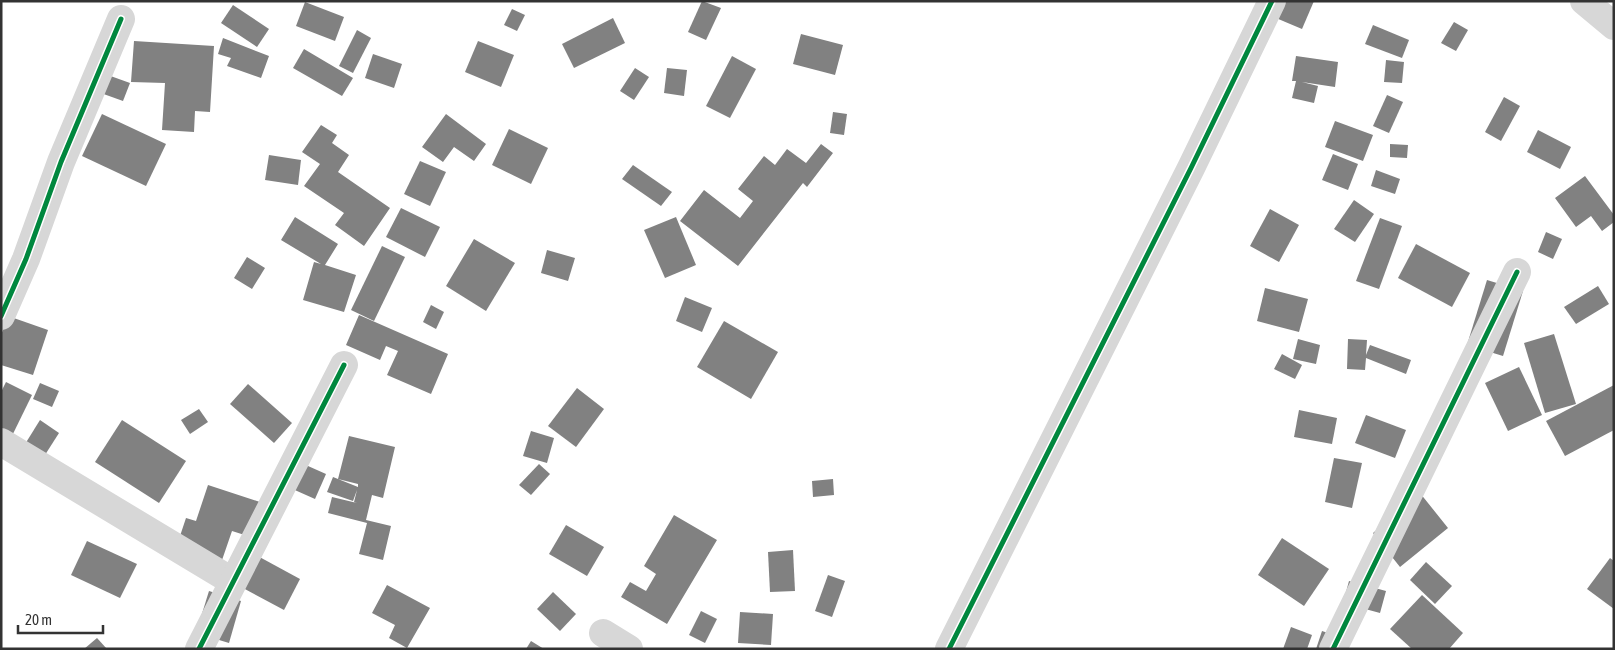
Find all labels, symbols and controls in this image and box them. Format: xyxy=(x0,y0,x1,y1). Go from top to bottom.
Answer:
scale bar xyxy=(18,602,102,634)
text: 20 m xyxy=(25,611,52,628)

